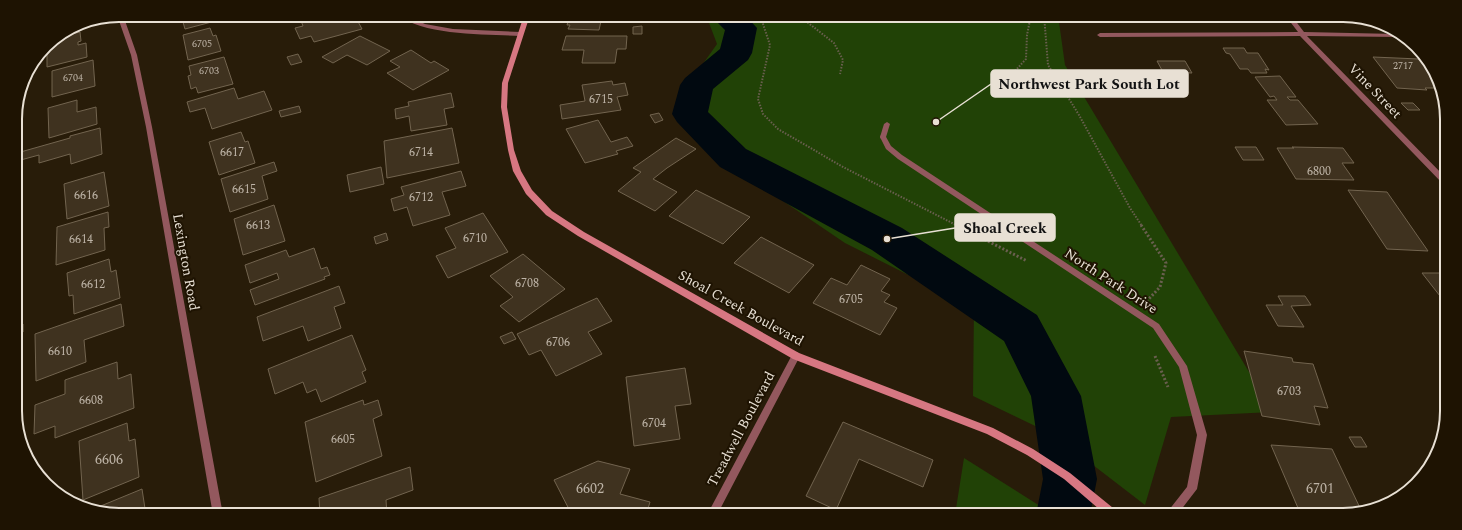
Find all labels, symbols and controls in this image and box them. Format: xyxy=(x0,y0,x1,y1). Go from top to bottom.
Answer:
house number: 6705 xyxy=(192,36,212,52)
house number: 2717 xyxy=(1393,58,1413,74)
street label: Vine Street xyxy=(1343,59,1407,123)
house number: 6703 xyxy=(199,63,219,79)
house number: 6704 xyxy=(63,70,83,86)
callout: Northwest Park South Lot xyxy=(991,70,1188,97)
text: Northwest Park South Lot xyxy=(998,73,1180,96)
house number: 6715 xyxy=(589,90,613,109)
house number: 6617 xyxy=(220,143,244,162)
house number: 6714 xyxy=(409,143,433,162)
house number: 6800 xyxy=(1307,162,1331,181)
house number: 6615 xyxy=(232,180,256,199)
house number: 6616 xyxy=(74,186,98,205)
house number: 6712 xyxy=(409,188,433,207)
street label: Lexington Road xyxy=(167,212,205,312)
callout: Shoal Creek xyxy=(955,214,1055,241)
house number: 6613 xyxy=(246,216,270,235)
text: Shoal Creek xyxy=(963,217,1047,240)
house number: 6710 xyxy=(463,229,487,248)
house number: 6614 xyxy=(69,230,93,249)
street label: North Park Drive xyxy=(1060,243,1162,319)
street label: Shoal Creek Boulevard xyxy=(674,265,808,351)
house number: 6708 xyxy=(515,274,539,293)
house number: 6612 xyxy=(81,275,105,294)
house number: 6705 xyxy=(839,290,863,309)
house number: 6706 xyxy=(546,333,570,352)
house number: 6610 xyxy=(48,342,72,361)
street label: Treadwell Boulevard xyxy=(702,368,780,490)
house number: 6703 xyxy=(1277,382,1301,401)
house number: 6608 xyxy=(79,391,103,410)
house number: 6704 xyxy=(642,414,666,433)
house number: 6605 xyxy=(331,430,355,449)
house number: 6606 xyxy=(95,449,123,470)
house number: 6602 xyxy=(576,478,604,499)
house number: 6701 xyxy=(1306,478,1334,499)

